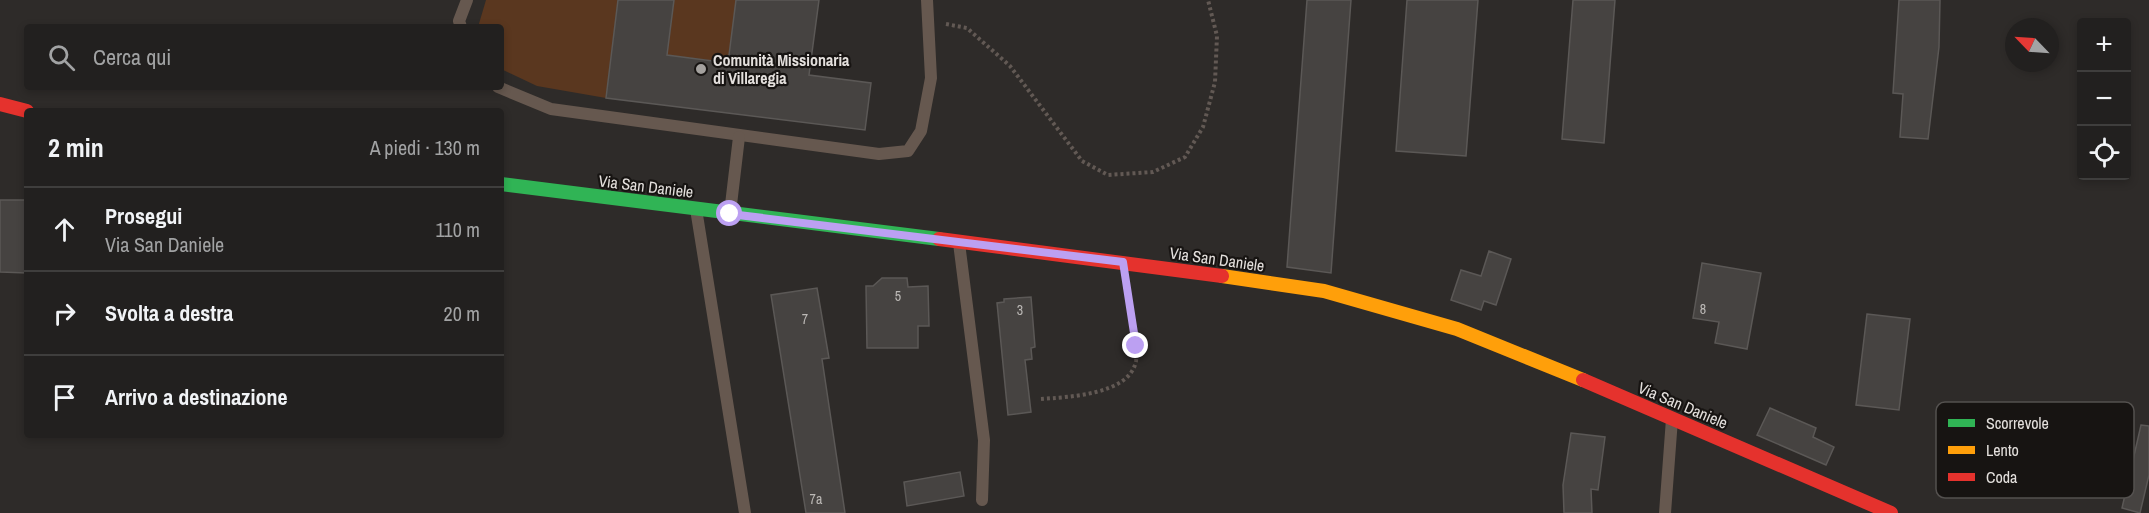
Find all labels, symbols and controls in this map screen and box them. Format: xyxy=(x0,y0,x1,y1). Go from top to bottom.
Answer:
north arrow xyxy=(2005,18,2059,72)
map controls xyxy=(2077,18,2131,180)
button: + xyxy=(2077,18,2131,72)
search box xyxy=(24,24,504,90)
icon: search xyxy=(45,41,78,74)
text: Cerca qui xyxy=(93,42,171,72)
place label: Comunità Missionaria di Villaregia xyxy=(713,49,850,89)
marker: Comunità Missionaria di Villaregia xyxy=(694,62,708,76)
button: − xyxy=(2077,72,2131,126)
button: locate xyxy=(2077,126,2131,180)
text: 2 min xyxy=(48,130,104,165)
text: A piedi · 130 m xyxy=(370,134,480,161)
street label: Via San Daniele xyxy=(597,169,695,203)
route start xyxy=(716,200,742,226)
text: Prosegui xyxy=(105,201,182,231)
icon: ahead xyxy=(48,213,81,246)
text: 110 m xyxy=(436,216,480,243)
text: Via San Daniele xyxy=(105,231,224,258)
street label: Via San Daniele xyxy=(1168,241,1266,277)
house number: 5 xyxy=(895,287,901,305)
icon: right xyxy=(48,297,81,330)
text: Svolta a destra xyxy=(105,298,233,328)
text: 20 m xyxy=(444,300,480,327)
house number: 8 xyxy=(1700,300,1706,318)
house number: 3 xyxy=(1017,301,1023,319)
house number: 7 xyxy=(802,310,808,328)
route end xyxy=(1122,332,1148,358)
street label: Via San Daniele xyxy=(1635,376,1731,434)
icon: arrive xyxy=(48,381,81,414)
text: Arrivo a destinazione xyxy=(105,382,287,412)
legend xyxy=(1936,402,2134,498)
text: Scorrevole xyxy=(1986,412,2049,434)
text: Lento xyxy=(1986,439,2019,461)
text: Coda xyxy=(1986,466,2018,488)
house number: 7a xyxy=(810,490,823,508)

